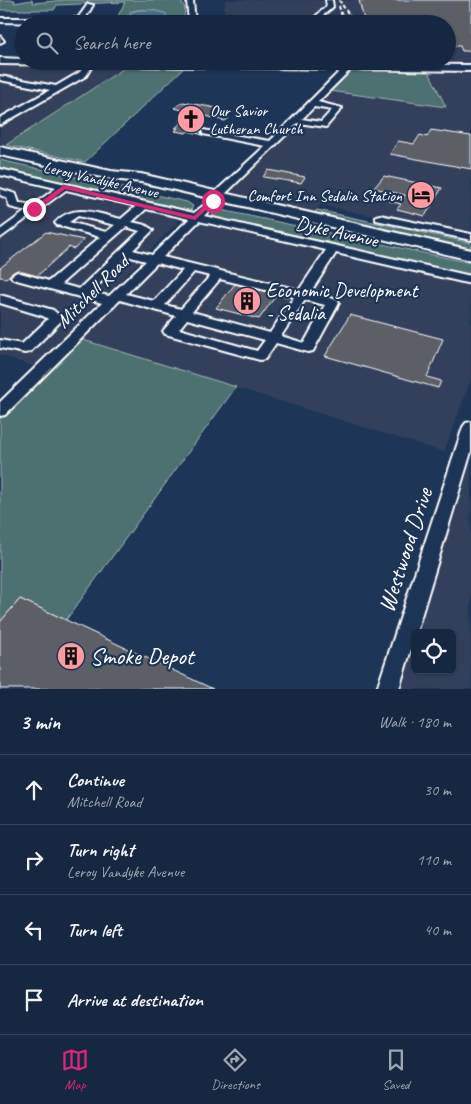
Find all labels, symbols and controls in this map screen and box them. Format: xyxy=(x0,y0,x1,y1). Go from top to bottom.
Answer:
search box xyxy=(15,15,456,70)
icon: search xyxy=(33,29,61,57)
text: Search here xyxy=(73,31,150,55)
place label: Our Savior Lutheran Church xyxy=(210,101,303,139)
church icon: Our Savior Lutheran Church xyxy=(176,104,206,134)
street label: Leroy Vandyke Avenue xyxy=(41,157,162,203)
hotel icon: Comfort Inn Sedalia Station xyxy=(406,180,436,210)
place label: Comfort Inn Sedalia Station xyxy=(247,186,403,206)
route start xyxy=(202,190,225,213)
route end xyxy=(23,198,46,221)
street label: Dyke Avenue xyxy=(294,210,382,253)
street label: Mitchell Road xyxy=(51,247,136,333)
place label: Economic Development - Sedalia xyxy=(266,278,420,326)
building icon: Economic Development - Sedalia xyxy=(232,286,262,316)
street label: Westwood Drive xyxy=(371,482,440,616)
map controls xyxy=(411,629,456,674)
button: locate xyxy=(411,629,456,674)
building icon: Smoke Depot xyxy=(56,641,86,671)
place label: Smoke Depot xyxy=(90,641,196,671)
text: 3 min xyxy=(20,709,60,735)
text: Walk · 180 m xyxy=(379,712,451,732)
text: Continue xyxy=(67,768,124,792)
icon: ahead xyxy=(20,776,48,804)
text: 30 m xyxy=(424,780,451,800)
text: Mitchell Road xyxy=(67,792,142,812)
text: Turn right xyxy=(67,838,134,862)
icon: right xyxy=(20,846,48,874)
text: 110 m xyxy=(417,850,451,870)
text: Leroy Vandyke Avenue xyxy=(67,862,184,882)
icon: left xyxy=(20,916,48,944)
text: Turn left xyxy=(67,918,122,942)
text: 40 m xyxy=(424,920,451,940)
icon: arrive xyxy=(20,986,48,1014)
text: Arrive at destination xyxy=(67,988,203,1012)
tab: Map xyxy=(61,1046,89,1093)
tab: Directions xyxy=(211,1046,260,1093)
tab: Saved xyxy=(382,1046,410,1093)

